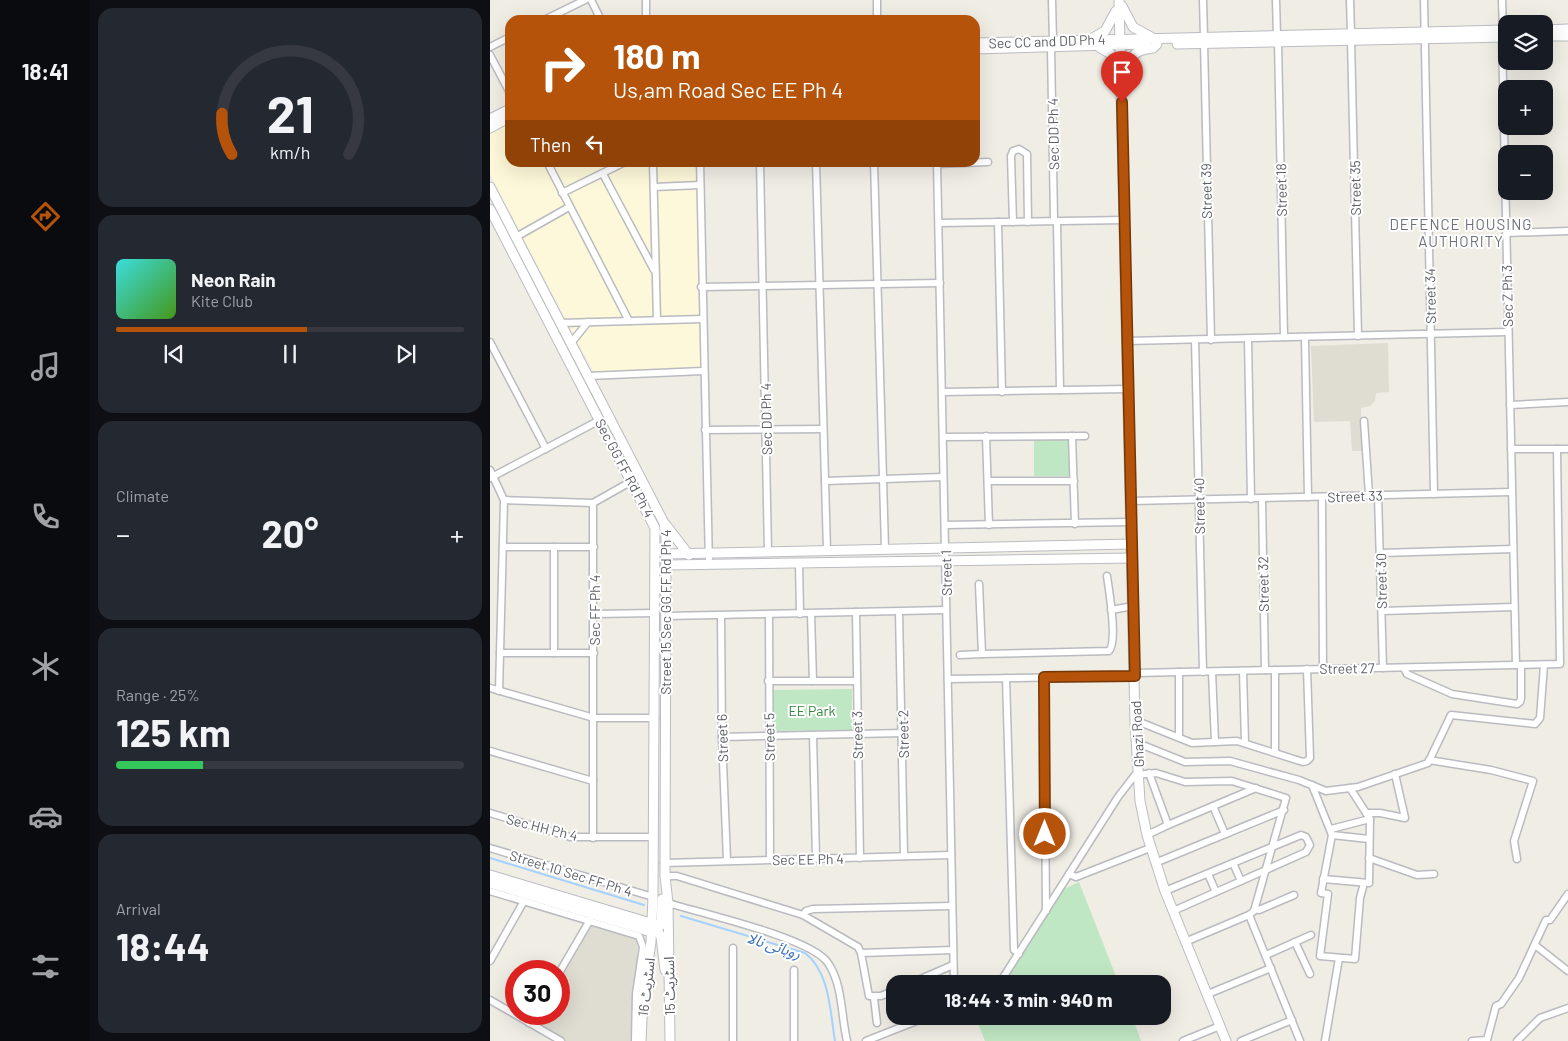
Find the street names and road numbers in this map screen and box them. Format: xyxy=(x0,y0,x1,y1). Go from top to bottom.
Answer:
street label: Sec CC and DD Ph 4 xyxy=(988,30,1106,52)
street label: Sec DD Ph 4 xyxy=(1044,98,1062,170)
street label: Street 35 xyxy=(1346,160,1364,216)
street label: Street 39 xyxy=(1197,163,1215,219)
street label: Street 18 xyxy=(1272,163,1290,217)
street label: Sec Z Ph 3 xyxy=(1498,265,1516,327)
street label: Street 34 xyxy=(1421,268,1439,324)
street label: Sec DD Ph 4 xyxy=(757,383,775,455)
street label: Sec GG FF Rd Ph 4 xyxy=(592,416,658,520)
street label: Street 40 xyxy=(1190,478,1208,534)
street label: Street 33 xyxy=(1327,487,1383,505)
street label: Street 15 Sec GG FF Rd Ph 4 xyxy=(657,529,674,695)
street label: Street 1 xyxy=(937,550,955,596)
street label: Street 30 xyxy=(1372,553,1390,609)
street label: Street 32 xyxy=(1254,556,1272,612)
street label: Sec FF Ph 4 xyxy=(586,575,603,645)
street label: Street 27 xyxy=(1319,659,1375,677)
street label: Ghazi Road xyxy=(1127,700,1147,768)
street label: Street 2 xyxy=(894,710,912,758)
street label: Street 3 xyxy=(848,711,866,759)
street label: Street 5 xyxy=(760,713,778,761)
street label: Street 6 xyxy=(713,714,731,762)
street label: Sec HH Ph 4 xyxy=(504,810,580,844)
street label: Street 10 Sec FF Ph 4 xyxy=(508,846,634,900)
street label: Sec EE Ph 4 xyxy=(772,850,844,868)
street label: اسٹریٹ 15 xyxy=(660,956,679,1016)
street label: اسٹریٹ 16 xyxy=(634,957,659,1017)

